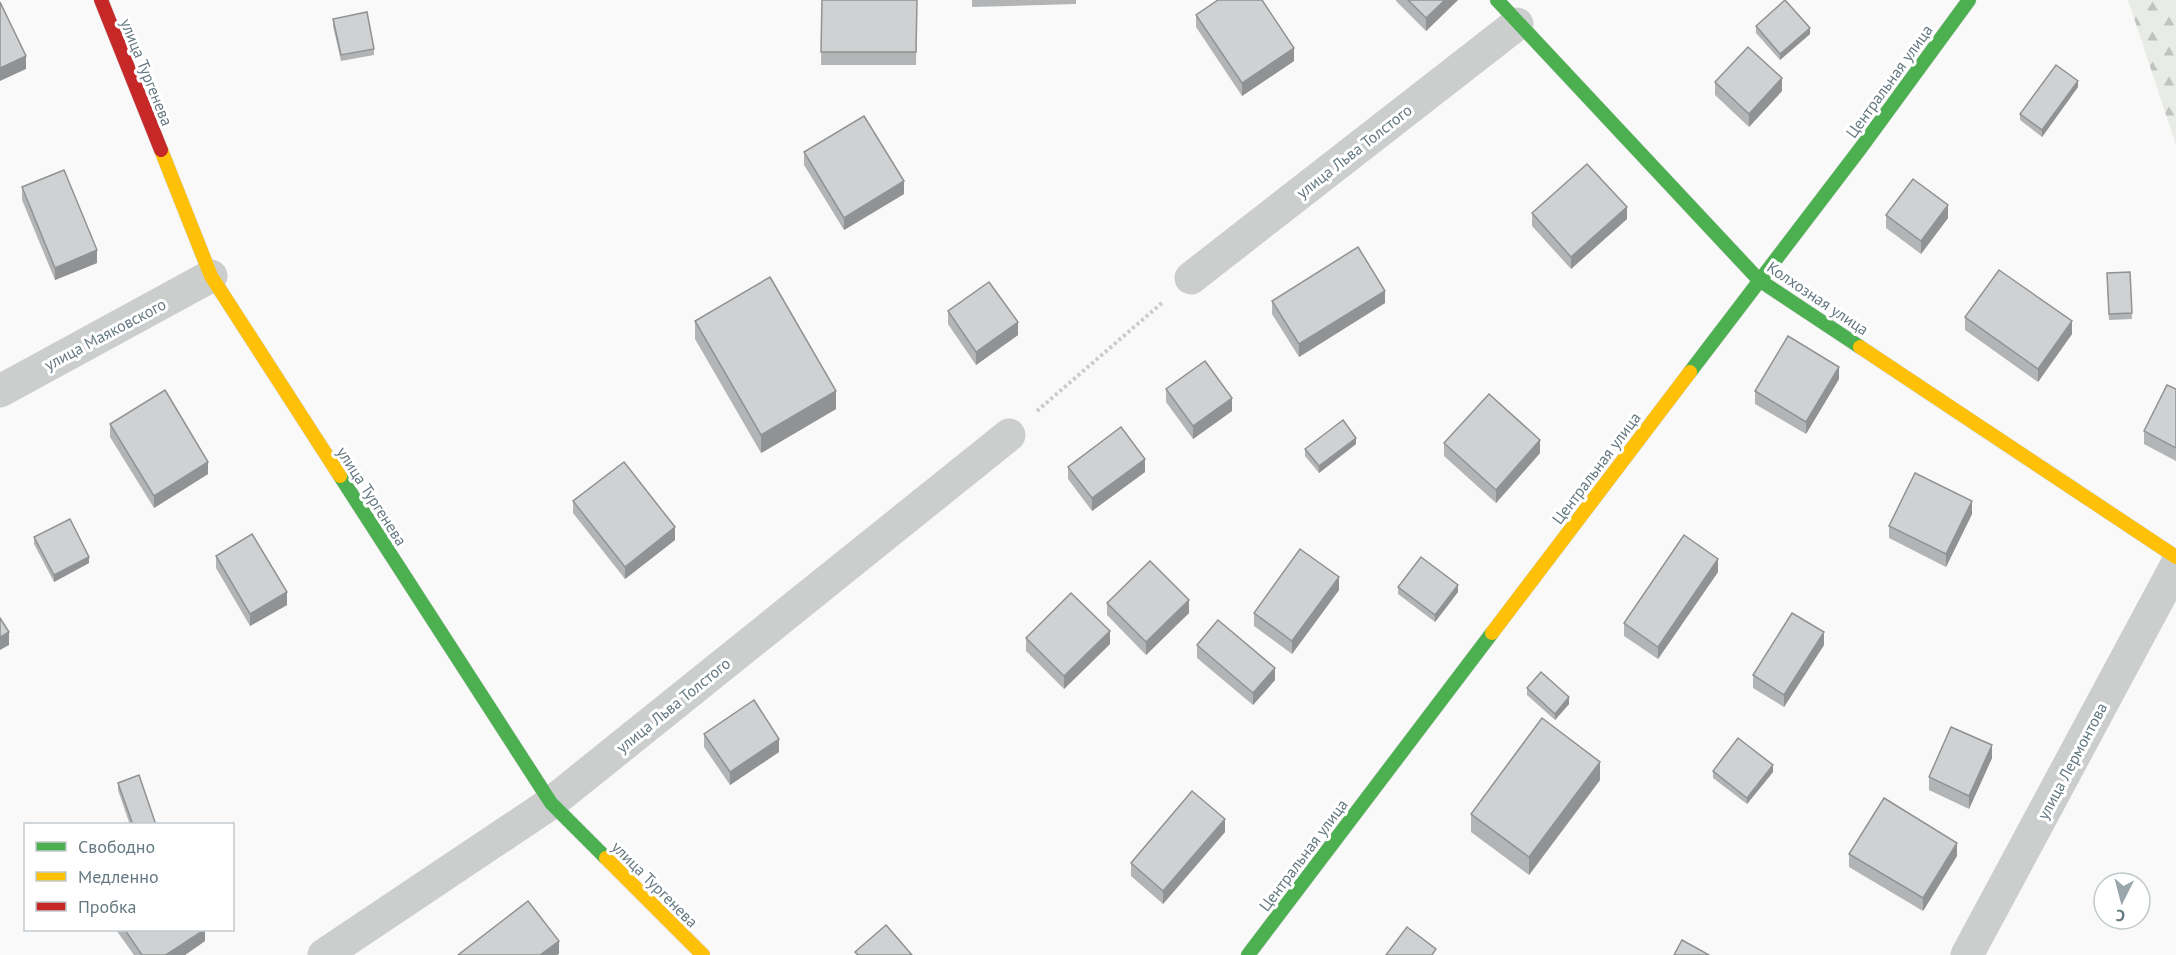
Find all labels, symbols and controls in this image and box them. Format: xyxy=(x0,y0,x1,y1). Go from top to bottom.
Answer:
street label: улица Тургенева xyxy=(116,15,178,129)
street label: Центральная улица xyxy=(1841,21,1937,141)
street label: улица Льва Толстого xyxy=(1292,100,1416,202)
street label: Колхозная улица xyxy=(1764,257,1872,339)
street label: улица Маяковского xyxy=(41,294,169,374)
street label: Центральная улица xyxy=(1547,408,1645,528)
street label: улица Тургенева xyxy=(333,443,411,549)
street label: улица Льва Толстого xyxy=(612,653,734,757)
street label: улица Лермонтова xyxy=(2033,699,2111,823)
street label: Центральная улица xyxy=(1254,795,1352,915)
legend xyxy=(24,823,234,931)
text: Свободно xyxy=(78,835,155,858)
street label: улица Тургенева xyxy=(608,837,702,931)
text: Медленно xyxy=(78,865,159,888)
north arrow xyxy=(2092,871,2152,931)
text: Пробка xyxy=(78,895,136,918)
text: С xyxy=(2115,905,2126,926)

